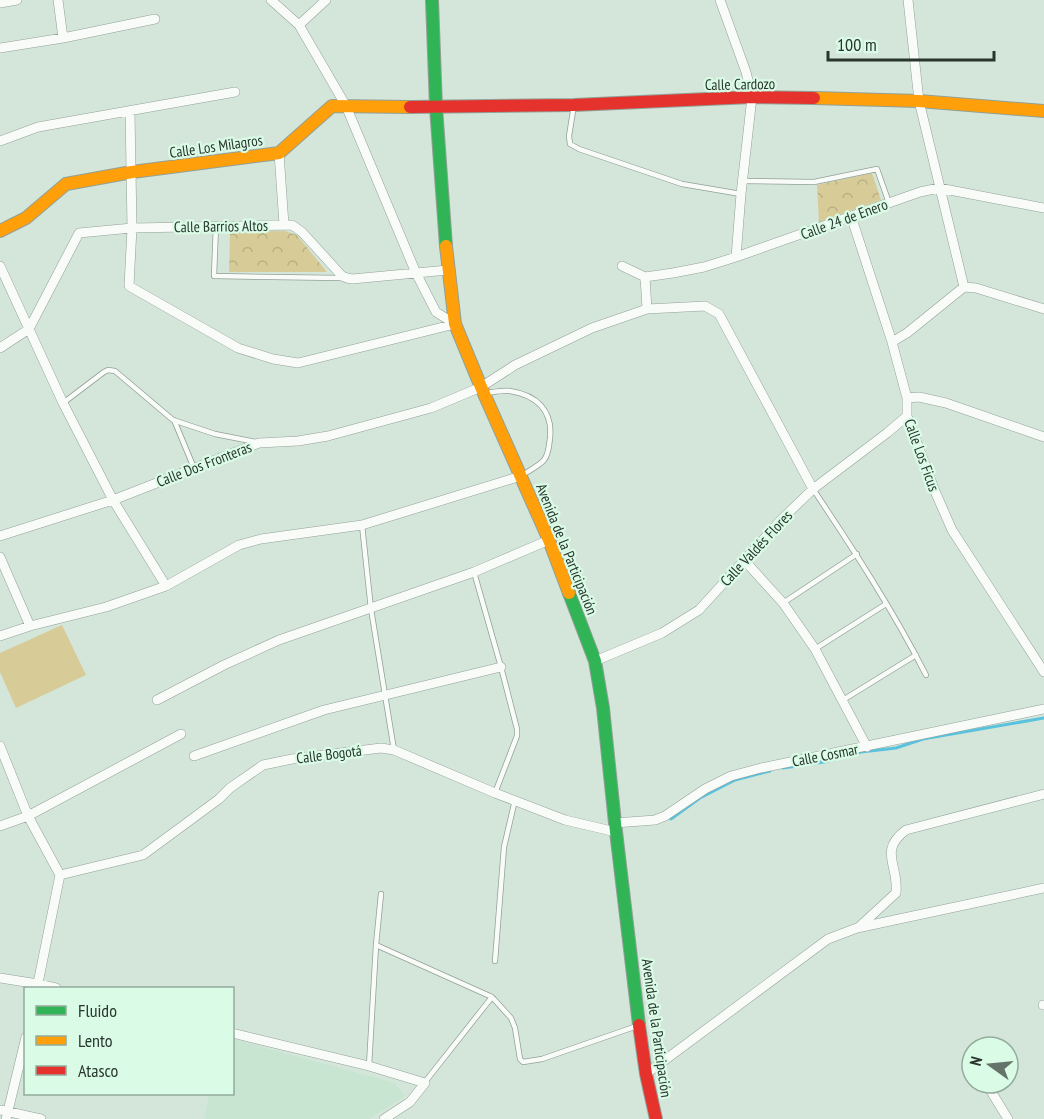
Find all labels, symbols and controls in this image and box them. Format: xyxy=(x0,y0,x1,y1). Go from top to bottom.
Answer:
scale bar xyxy=(828,24,994,62)
text: 100 m xyxy=(837,33,877,56)
street label: Calle Cardozo xyxy=(705,74,775,94)
street label: Calle Los Milagros xyxy=(168,130,264,162)
street label: Calle 24 de Enero xyxy=(798,194,890,244)
street label: Calle Barrios Altos xyxy=(174,216,268,236)
street label: Calle Los Ficus xyxy=(900,416,944,494)
street label: Calle Dos Fronteras xyxy=(154,437,254,491)
street label: Avenida de la Participación xyxy=(532,481,602,617)
street label: Calle Valdés Flores xyxy=(716,506,796,590)
street label: Calle Cosmar xyxy=(790,739,861,771)
street label: Calle Bogotá xyxy=(295,741,363,767)
street label: Avenida de la Participación xyxy=(638,958,676,1098)
legend xyxy=(24,987,234,1095)
text: Fluido xyxy=(78,999,117,1022)
text: Lento xyxy=(78,1029,113,1052)
north arrow xyxy=(960,1035,1020,1095)
text: N xyxy=(965,1054,986,1068)
text: Atasco xyxy=(78,1059,119,1082)

